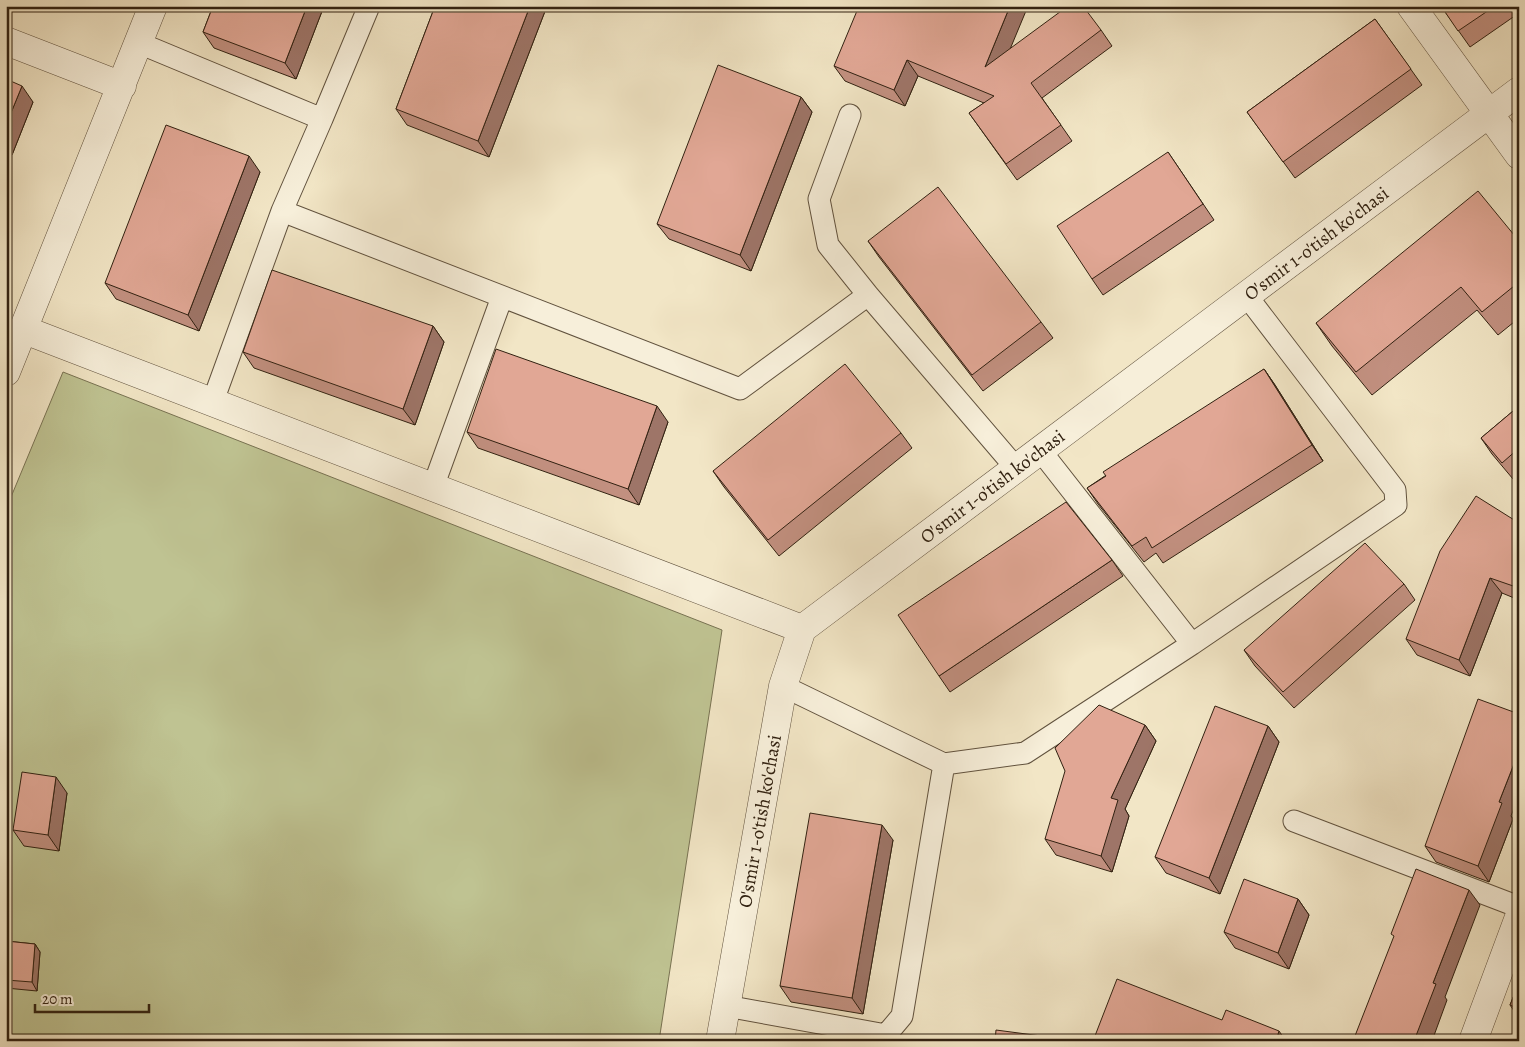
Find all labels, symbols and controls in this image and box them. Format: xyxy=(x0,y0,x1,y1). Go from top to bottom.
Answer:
street label: O'smir 1-o'tish ko'chasi xyxy=(1239,181,1394,307)
street label: O'smir 1-o'tish ko'chasi xyxy=(915,424,1070,550)
street label: O'smir 1-o'tish ko'chasi xyxy=(732,733,788,910)
scale bar xyxy=(35,982,149,1014)
text: 20 m xyxy=(42,989,73,1009)

